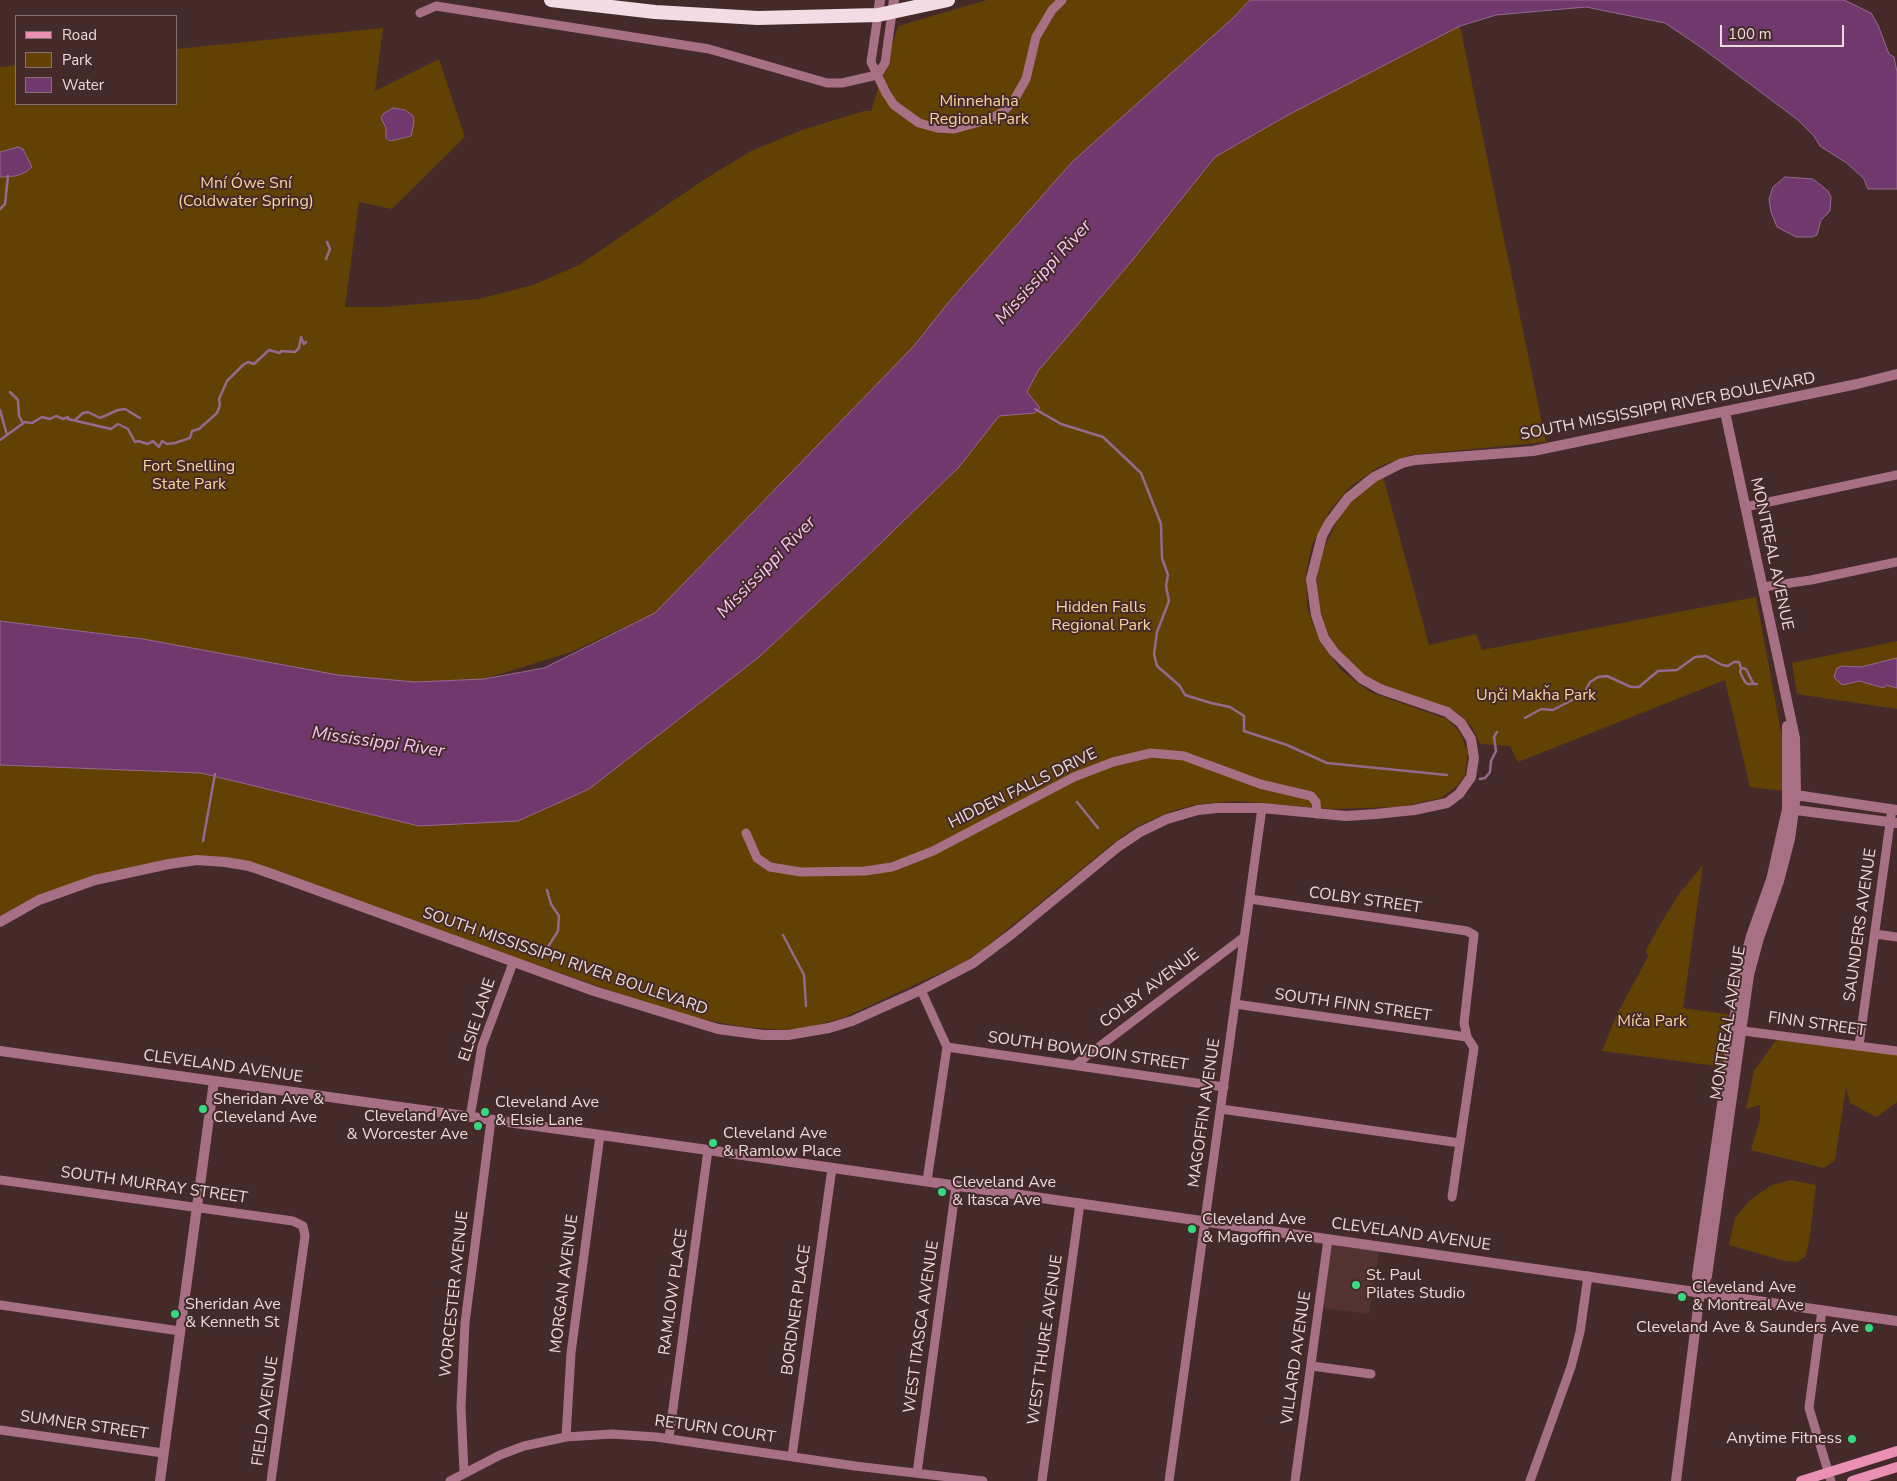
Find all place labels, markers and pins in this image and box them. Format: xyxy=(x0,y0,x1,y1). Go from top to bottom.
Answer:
place label: Sheridan Ave & Cleveland Ave xyxy=(213,1090,324,1128)
place label: Cleveland Ave & Elsie Lane xyxy=(495,1093,599,1131)
marker: Sheridan Ave & Cleveland Ave xyxy=(197,1103,209,1115)
marker: Cleveland Ave & Elsie Lane xyxy=(479,1106,491,1118)
place label: Cleveland Ave & Worcester Ave xyxy=(346,1107,468,1145)
marker: Cleveland Ave & Worcester Ave xyxy=(472,1120,484,1132)
place label: Cleveland Ave & Ramlow Place xyxy=(723,1124,841,1162)
marker: Cleveland Ave & Ramlow Place xyxy=(707,1137,719,1149)
place label: Cleveland Ave & Itasca Ave xyxy=(952,1173,1056,1211)
marker: Cleveland Ave & Itasca Ave xyxy=(936,1186,948,1198)
place label: Cleveland Ave & Magoffin Ave xyxy=(1202,1210,1313,1248)
marker: Cleveland Ave & Magoffin Ave xyxy=(1186,1223,1198,1235)
place label: St. Paul Pilates Studio xyxy=(1366,1266,1465,1304)
place label: Cleveland Ave & Montreal Ave xyxy=(1692,1278,1804,1316)
marker: St. Paul Pilates Studio xyxy=(1350,1279,1362,1291)
marker: Cleveland Ave & Montreal Ave xyxy=(1676,1291,1688,1303)
place label: Sheridan Ave & Kenneth St xyxy=(185,1295,281,1333)
marker: Sheridan Ave & Kenneth St xyxy=(169,1308,181,1320)
place label: Cleveland Ave & Saunders Ave xyxy=(1636,1318,1859,1338)
marker: Cleveland Ave & Saunders Ave xyxy=(1863,1322,1875,1334)
place label: Anytime Fitness xyxy=(1726,1429,1842,1449)
marker: Anytime Fitness xyxy=(1846,1433,1858,1445)

